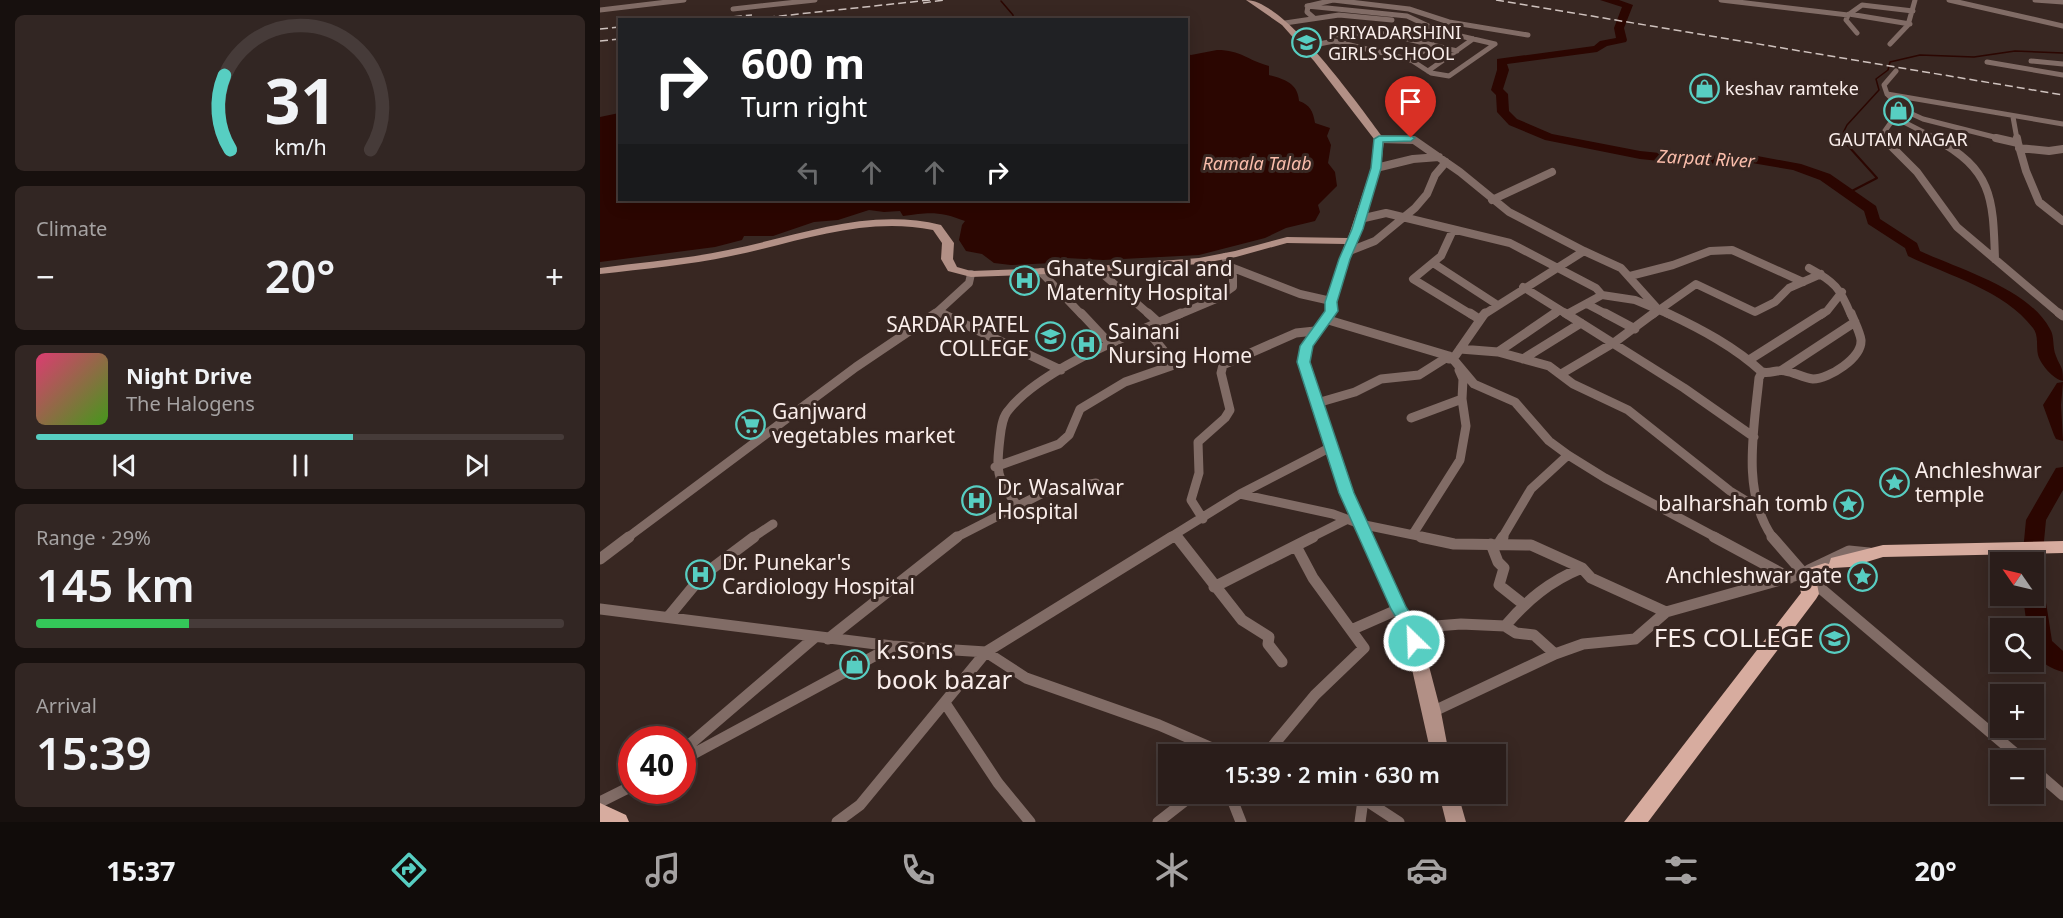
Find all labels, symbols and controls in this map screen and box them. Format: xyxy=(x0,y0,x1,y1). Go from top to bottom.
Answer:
place label: PRIYADARSHINI GIRLS SCHOOL xyxy=(1328,20,1461,65)
school or university icon: PRIYADARSHINI GIRLS SCHOOL xyxy=(1291,27,1323,59)
text: 600 m xyxy=(741,34,865,91)
icon: right xyxy=(642,42,720,120)
text: 31 xyxy=(264,57,336,142)
shop icon: keshav ramteke xyxy=(1688,73,1720,105)
pin xyxy=(1385,76,1436,138)
place label: keshav ramteke xyxy=(1725,76,1859,100)
icon: arrive xyxy=(1394,85,1427,118)
text: Turn right xyxy=(741,88,867,125)
shop icon: GAUTAM NAGAR xyxy=(1882,95,1914,127)
place label: GAUTAM NAGAR xyxy=(1828,127,1968,151)
text: km/h xyxy=(274,132,326,161)
water label: Zarpat River xyxy=(1656,143,1756,173)
water label: Ramala Talab xyxy=(1202,151,1312,175)
icon: left xyxy=(792,156,825,189)
icon: ahead xyxy=(855,156,888,189)
icon: ahead xyxy=(918,156,951,189)
icon: right xyxy=(981,156,1014,189)
text: Climate xyxy=(36,215,107,242)
text: 20° xyxy=(265,245,335,306)
text: − xyxy=(36,254,55,299)
text: + xyxy=(545,254,564,299)
place label: Ghate Surgical and Maternity Hospital xyxy=(1046,254,1233,306)
hospital icon: Ghate Surgical and Maternity Hospital xyxy=(1009,265,1041,297)
place label: SARDAR PATEL COLLEGE xyxy=(886,310,1029,362)
place label: Sainani Nursing Home xyxy=(1108,317,1252,369)
school or university icon: SARDAR PATEL COLLEGE xyxy=(1034,321,1066,353)
hospital icon: Sainani Nursing Home xyxy=(1071,328,1103,360)
text: Night Drive xyxy=(126,360,252,390)
text: The Halogens xyxy=(126,390,255,417)
place label: Ganjward vegetables market xyxy=(772,397,955,449)
supermarket icon: Ganjward vegetables market xyxy=(735,408,767,440)
icon: previous xyxy=(108,449,141,482)
icon: pause xyxy=(284,449,317,482)
icon: next xyxy=(460,449,493,482)
place label: Anchleshwar temple xyxy=(1915,456,2042,508)
place icon: Anchleshwar temple xyxy=(1878,467,1910,499)
place label: Dr. Wasalwar Hospital xyxy=(997,473,1124,525)
hospital icon: Dr. Wasalwar Hospital xyxy=(960,484,992,516)
place icon: balharshah tomb xyxy=(1833,488,1865,520)
place label: balharshah tomb xyxy=(1658,489,1828,517)
text: Range · 29% xyxy=(36,524,151,551)
place label: Dr. Punekar's Cardiology Hospital xyxy=(722,548,915,600)
north arrow xyxy=(1990,552,2044,606)
map controls xyxy=(1990,552,2044,804)
text: 145 km xyxy=(36,554,195,615)
hospital icon: Dr. Punekar's Cardiology Hospital xyxy=(685,559,717,591)
place icon: Anchleshwar gate xyxy=(1847,560,1879,592)
place label: Anchleshwar gate xyxy=(1666,561,1842,589)
position arrow xyxy=(1382,609,1446,673)
button: search xyxy=(1990,618,2044,672)
place label: FES COLLEGE xyxy=(1654,619,1814,655)
school or university icon: FES COLLEGE xyxy=(1819,622,1851,654)
place label: k.sons book bazar xyxy=(876,631,1012,697)
shop icon: k.sons book bazar xyxy=(839,649,871,681)
button: + xyxy=(1990,684,2044,738)
text: Arrival xyxy=(36,692,97,719)
text: 15:39 xyxy=(36,722,151,783)
speed limit sign: 40 xyxy=(618,726,696,804)
button: − xyxy=(1990,750,2044,804)
text: 15:39 · 2 min · 630 m xyxy=(1224,759,1440,789)
icon: directions xyxy=(388,849,430,891)
icon: music xyxy=(642,849,684,891)
icon: phone xyxy=(897,849,939,891)
icon: climate xyxy=(1151,849,1193,891)
icon: car xyxy=(1406,849,1448,891)
icon: filters xyxy=(1660,849,1702,891)
text: 15:37 xyxy=(106,852,176,889)
text: 20° xyxy=(1914,852,1957,889)

